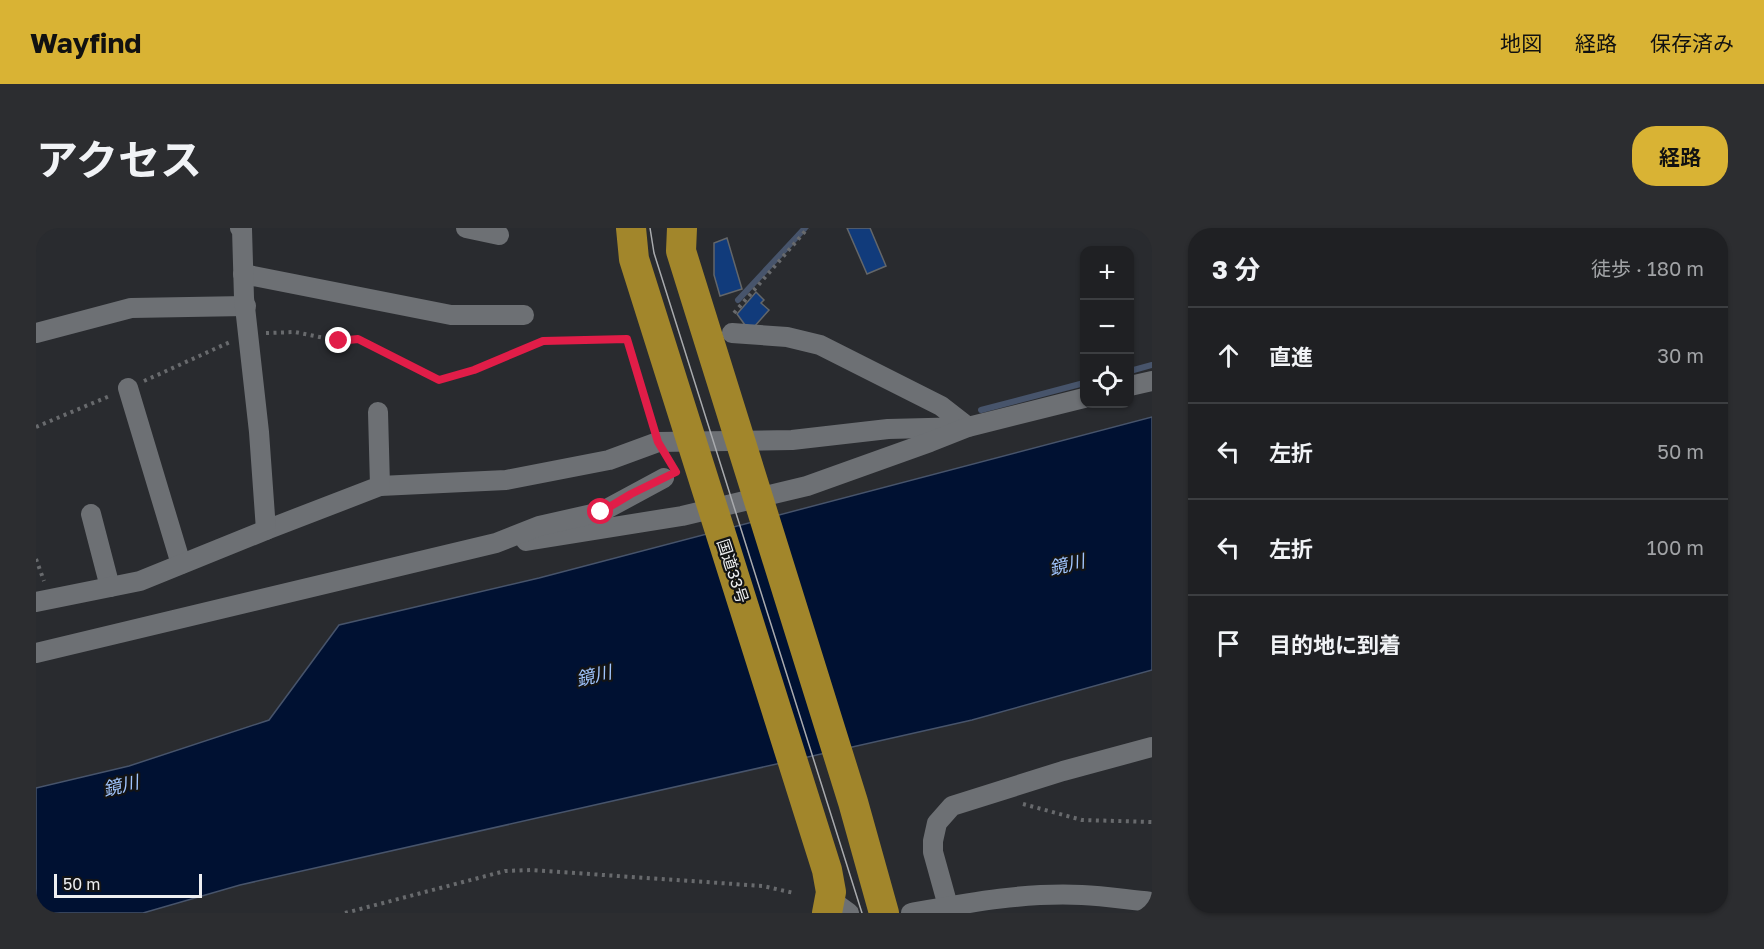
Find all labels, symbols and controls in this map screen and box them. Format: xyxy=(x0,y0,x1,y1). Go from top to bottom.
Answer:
text: Wayfind xyxy=(30,26,142,59)
text: 地図 xyxy=(1500,30,1542,56)
text: 経路 xyxy=(1575,30,1617,56)
text: 保存済み xyxy=(1650,30,1734,56)
button: 経路 xyxy=(1632,126,1728,186)
text: アクセス xyxy=(36,134,202,184)
map controls xyxy=(1080,246,1134,408)
button: + xyxy=(1080,246,1134,300)
text: 3 分 xyxy=(1212,254,1260,285)
text: 徒歩 · 180 m xyxy=(1591,256,1704,280)
button: − xyxy=(1080,300,1134,354)
route end xyxy=(325,327,351,353)
icon: ahead xyxy=(1212,339,1245,372)
text: 直進 xyxy=(1269,343,1313,370)
text: 30 m xyxy=(1657,343,1704,367)
button: locate xyxy=(1080,354,1134,408)
icon: left xyxy=(1212,435,1245,468)
text: 左折 xyxy=(1269,439,1313,466)
text: 50 m xyxy=(1657,439,1704,463)
route start xyxy=(587,498,613,524)
icon: left xyxy=(1212,531,1245,564)
text: 左折 xyxy=(1269,535,1313,562)
text: 100 m xyxy=(1647,535,1704,559)
street label: 国道33号 xyxy=(713,536,753,606)
water label: 鏡川 xyxy=(1047,549,1089,579)
icon: arrive xyxy=(1212,627,1245,660)
text: 目的地に到着 xyxy=(1269,631,1401,658)
water label: 鏡川 xyxy=(574,660,616,690)
water label: 鏡川 xyxy=(101,770,143,800)
scale bar xyxy=(54,871,202,898)
text: 50 m xyxy=(63,874,100,894)

